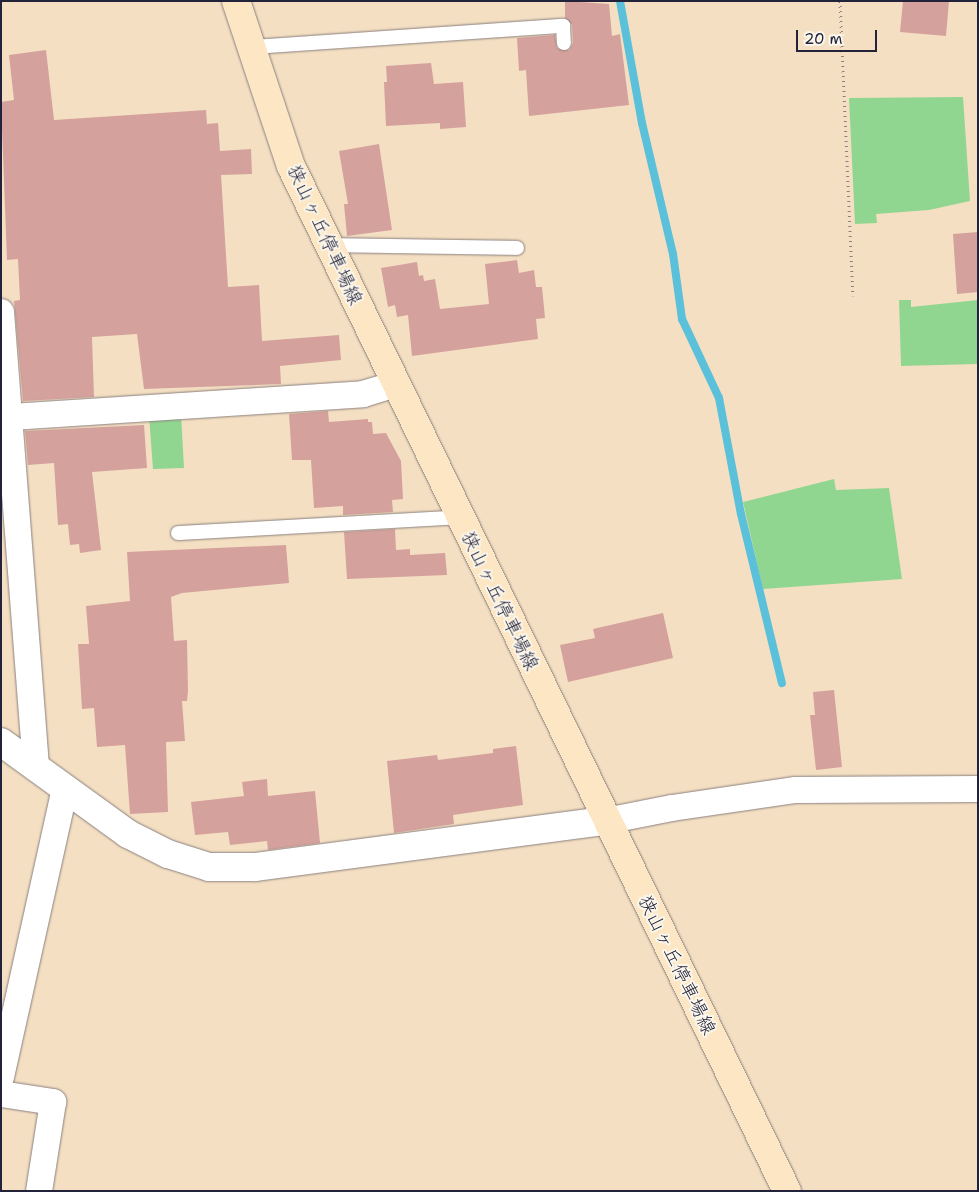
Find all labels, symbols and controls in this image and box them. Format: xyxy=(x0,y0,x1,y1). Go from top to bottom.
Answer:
scale bar xyxy=(799,20,880,52)
text: 20 m xyxy=(804,29,843,49)
street label: 狭山ヶ丘停車場線 xyxy=(283,161,367,309)
street label: 狭山ヶ丘停車場線 xyxy=(456,528,544,674)
street label: 狭山ヶ丘停車場線 xyxy=(633,892,721,1038)

